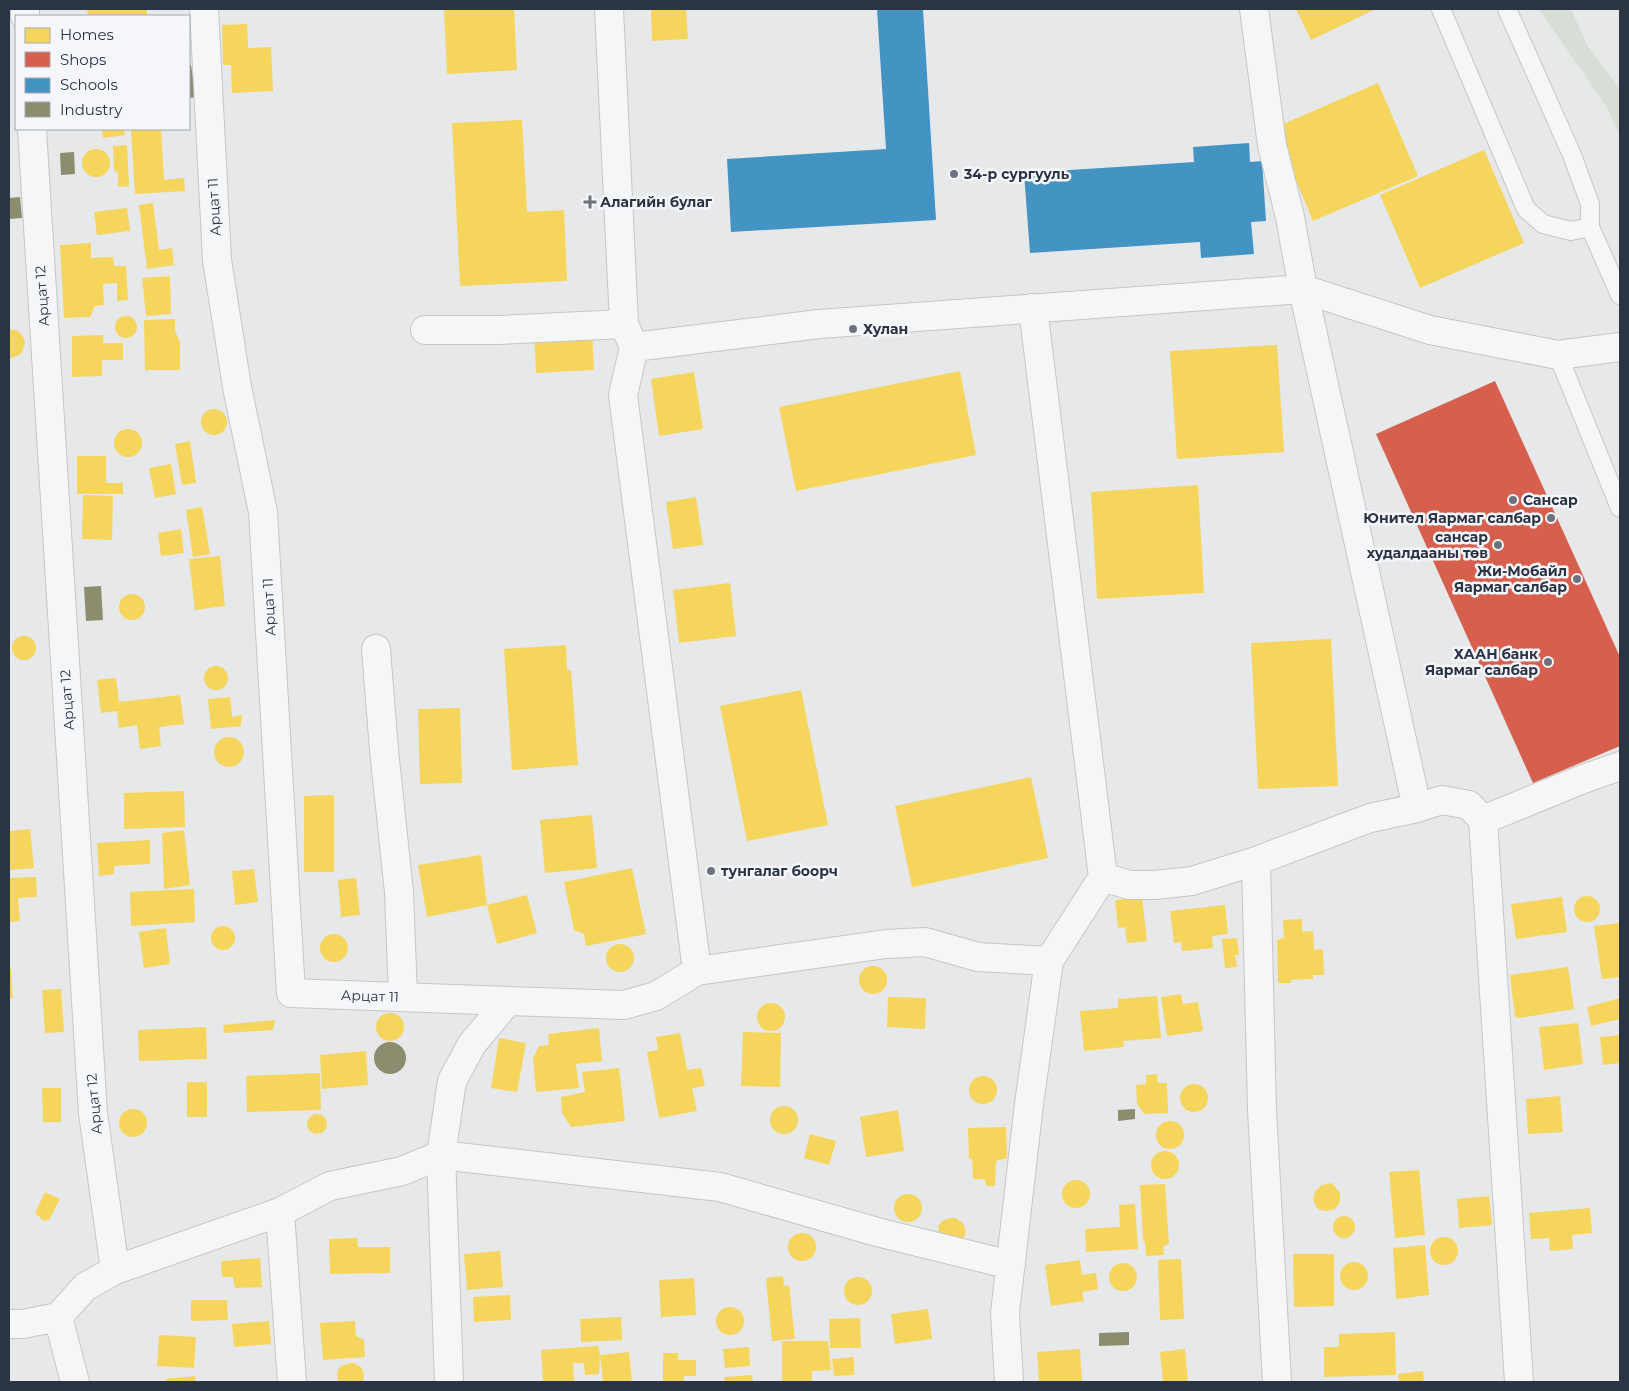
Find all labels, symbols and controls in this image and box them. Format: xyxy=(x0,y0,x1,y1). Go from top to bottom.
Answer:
legend xyxy=(15,15,190,130)
text: Homes xyxy=(60,25,114,44)
text: Shops xyxy=(60,50,106,69)
text: Schools xyxy=(60,75,118,94)
text: Industry xyxy=(60,100,123,119)
place label: 34-р сургууль xyxy=(963,165,1070,183)
marker: 34-р сургууль xyxy=(948,168,960,180)
street label: Арцат 11 xyxy=(203,177,225,237)
place label: Алагийн булаг xyxy=(600,193,713,211)
marker: Алагийн булаг xyxy=(584,196,596,208)
street label: Арцат 12 xyxy=(31,265,53,327)
place label: Хулан xyxy=(863,320,908,338)
marker: Хулан xyxy=(847,323,859,335)
place label: Сансар xyxy=(1523,491,1578,509)
marker: Сансар xyxy=(1507,494,1519,506)
place label: Юнител Яармаг салбар xyxy=(1363,509,1541,527)
marker: Юнител Яармаг салбар xyxy=(1545,512,1557,524)
place label: сансар худалдааны төв xyxy=(1367,528,1488,562)
marker: сансар худалдааны төв xyxy=(1492,539,1504,551)
place label: Жи-Мобайл Яармаг салбар xyxy=(1454,562,1567,596)
marker: Жи-Мобайл Яармаг салбар xyxy=(1571,573,1583,585)
street label: Арцат 11 xyxy=(258,577,280,637)
place label: ХААН банк Яармаг салбар xyxy=(1425,645,1538,679)
marker: ХААН банк Яармаг салбар xyxy=(1542,656,1554,668)
street label: Арцат 12 xyxy=(56,669,78,731)
place label: тунгалаг боорч xyxy=(721,862,838,880)
marker: тунгалаг боорч xyxy=(705,865,717,877)
street label: Арцат 11 xyxy=(341,986,399,1006)
street label: Арцат 12 xyxy=(82,1073,106,1135)

